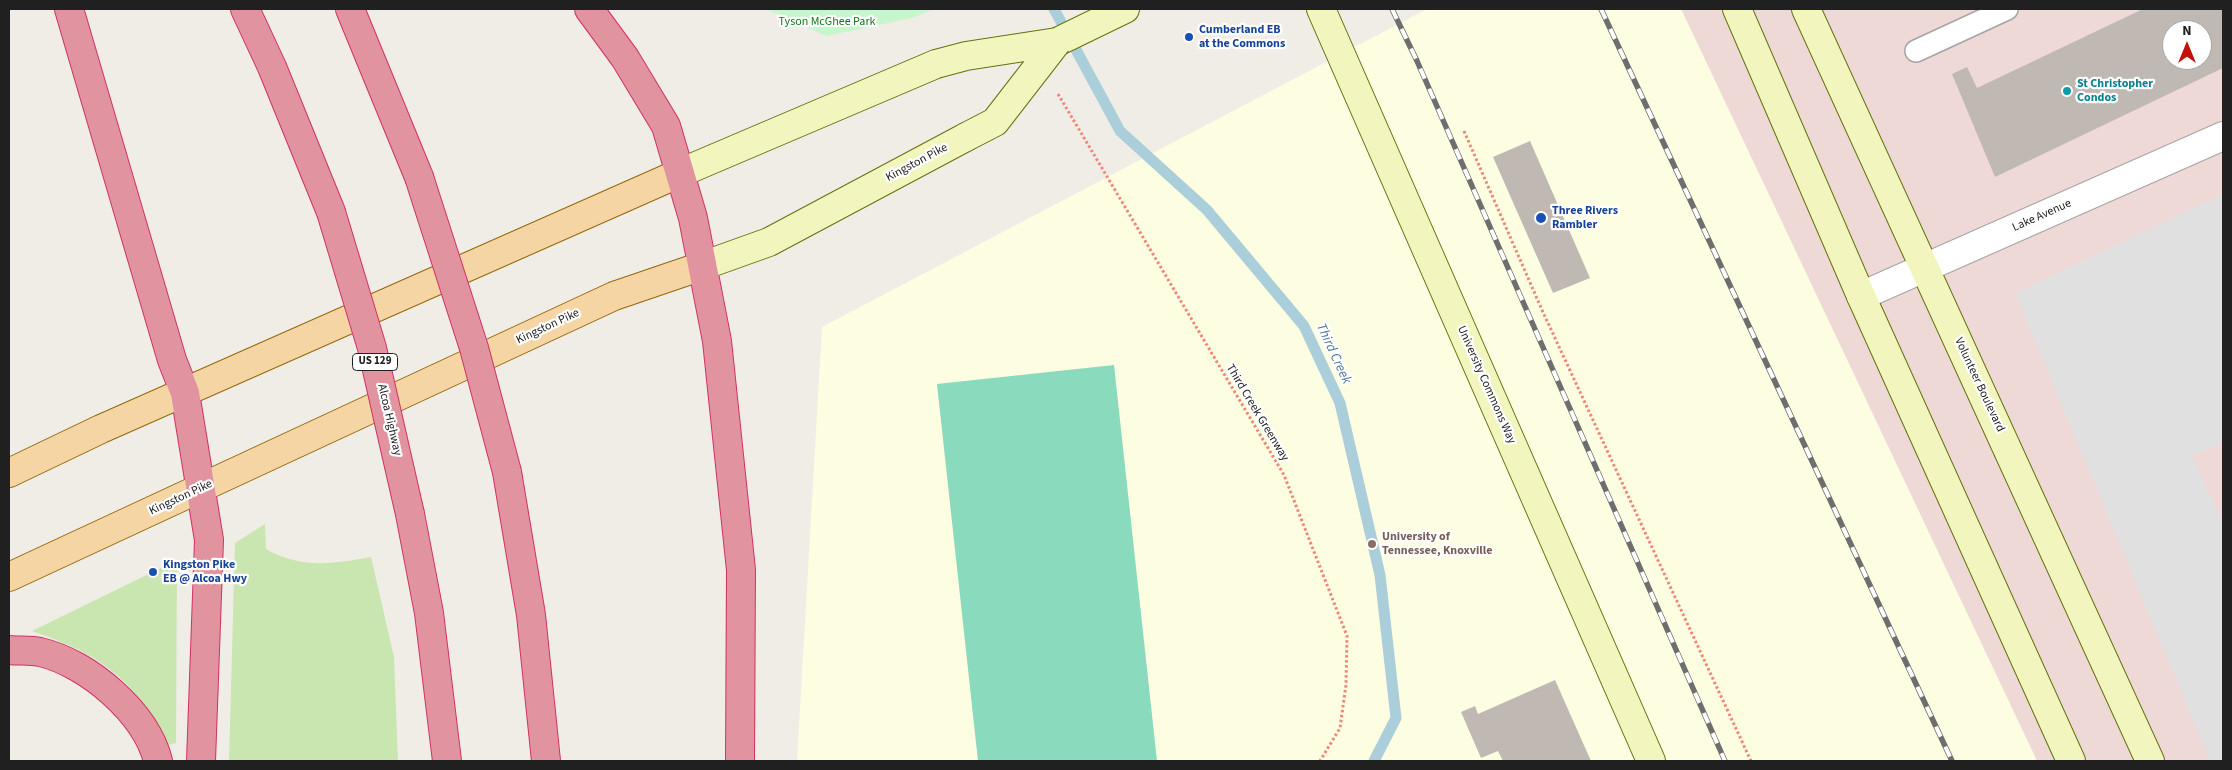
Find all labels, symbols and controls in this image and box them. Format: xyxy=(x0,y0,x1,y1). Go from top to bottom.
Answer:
park label: Tyson McGhee Park xyxy=(778,15,876,29)
north arrow xyxy=(2162,20,2212,70)
text: N xyxy=(2182,21,2192,41)
place label: Cumberland EB at the Commons xyxy=(1199,23,1285,51)
marker: Cumberland EB at the Commons xyxy=(1183,31,1195,43)
place label: St Christopher Condos xyxy=(2077,77,2153,105)
marker: St Christopher Condos xyxy=(2061,85,2073,97)
street label: Kingston Pike xyxy=(884,141,950,185)
street label: Lake Avenue xyxy=(2010,197,2074,235)
place label: Three Rivers Rambler xyxy=(1552,204,1618,232)
marker: Three Rivers Rambler xyxy=(1534,211,1548,225)
street label: Kingston Pike xyxy=(514,306,582,348)
water label: Third Creek xyxy=(1312,321,1354,387)
street label: University Commons Way xyxy=(1453,324,1519,446)
street label: Volunteer Boulevard xyxy=(1951,336,2007,434)
road number: US 129 xyxy=(352,354,398,371)
street label: Third Creek Greenway xyxy=(1222,362,1292,464)
street label: Alcoa Highway xyxy=(374,383,404,457)
street label: Kingston Pike xyxy=(147,477,215,519)
place label: University of Tennessee, Knoxville xyxy=(1382,530,1492,558)
marker: University of Tennessee, Knoxville xyxy=(1366,538,1378,550)
place label: Kingston Pike EB @ Alcoa Hwy xyxy=(163,558,247,586)
marker: Kingston Pike EB @ Alcoa Hwy xyxy=(147,566,159,578)

